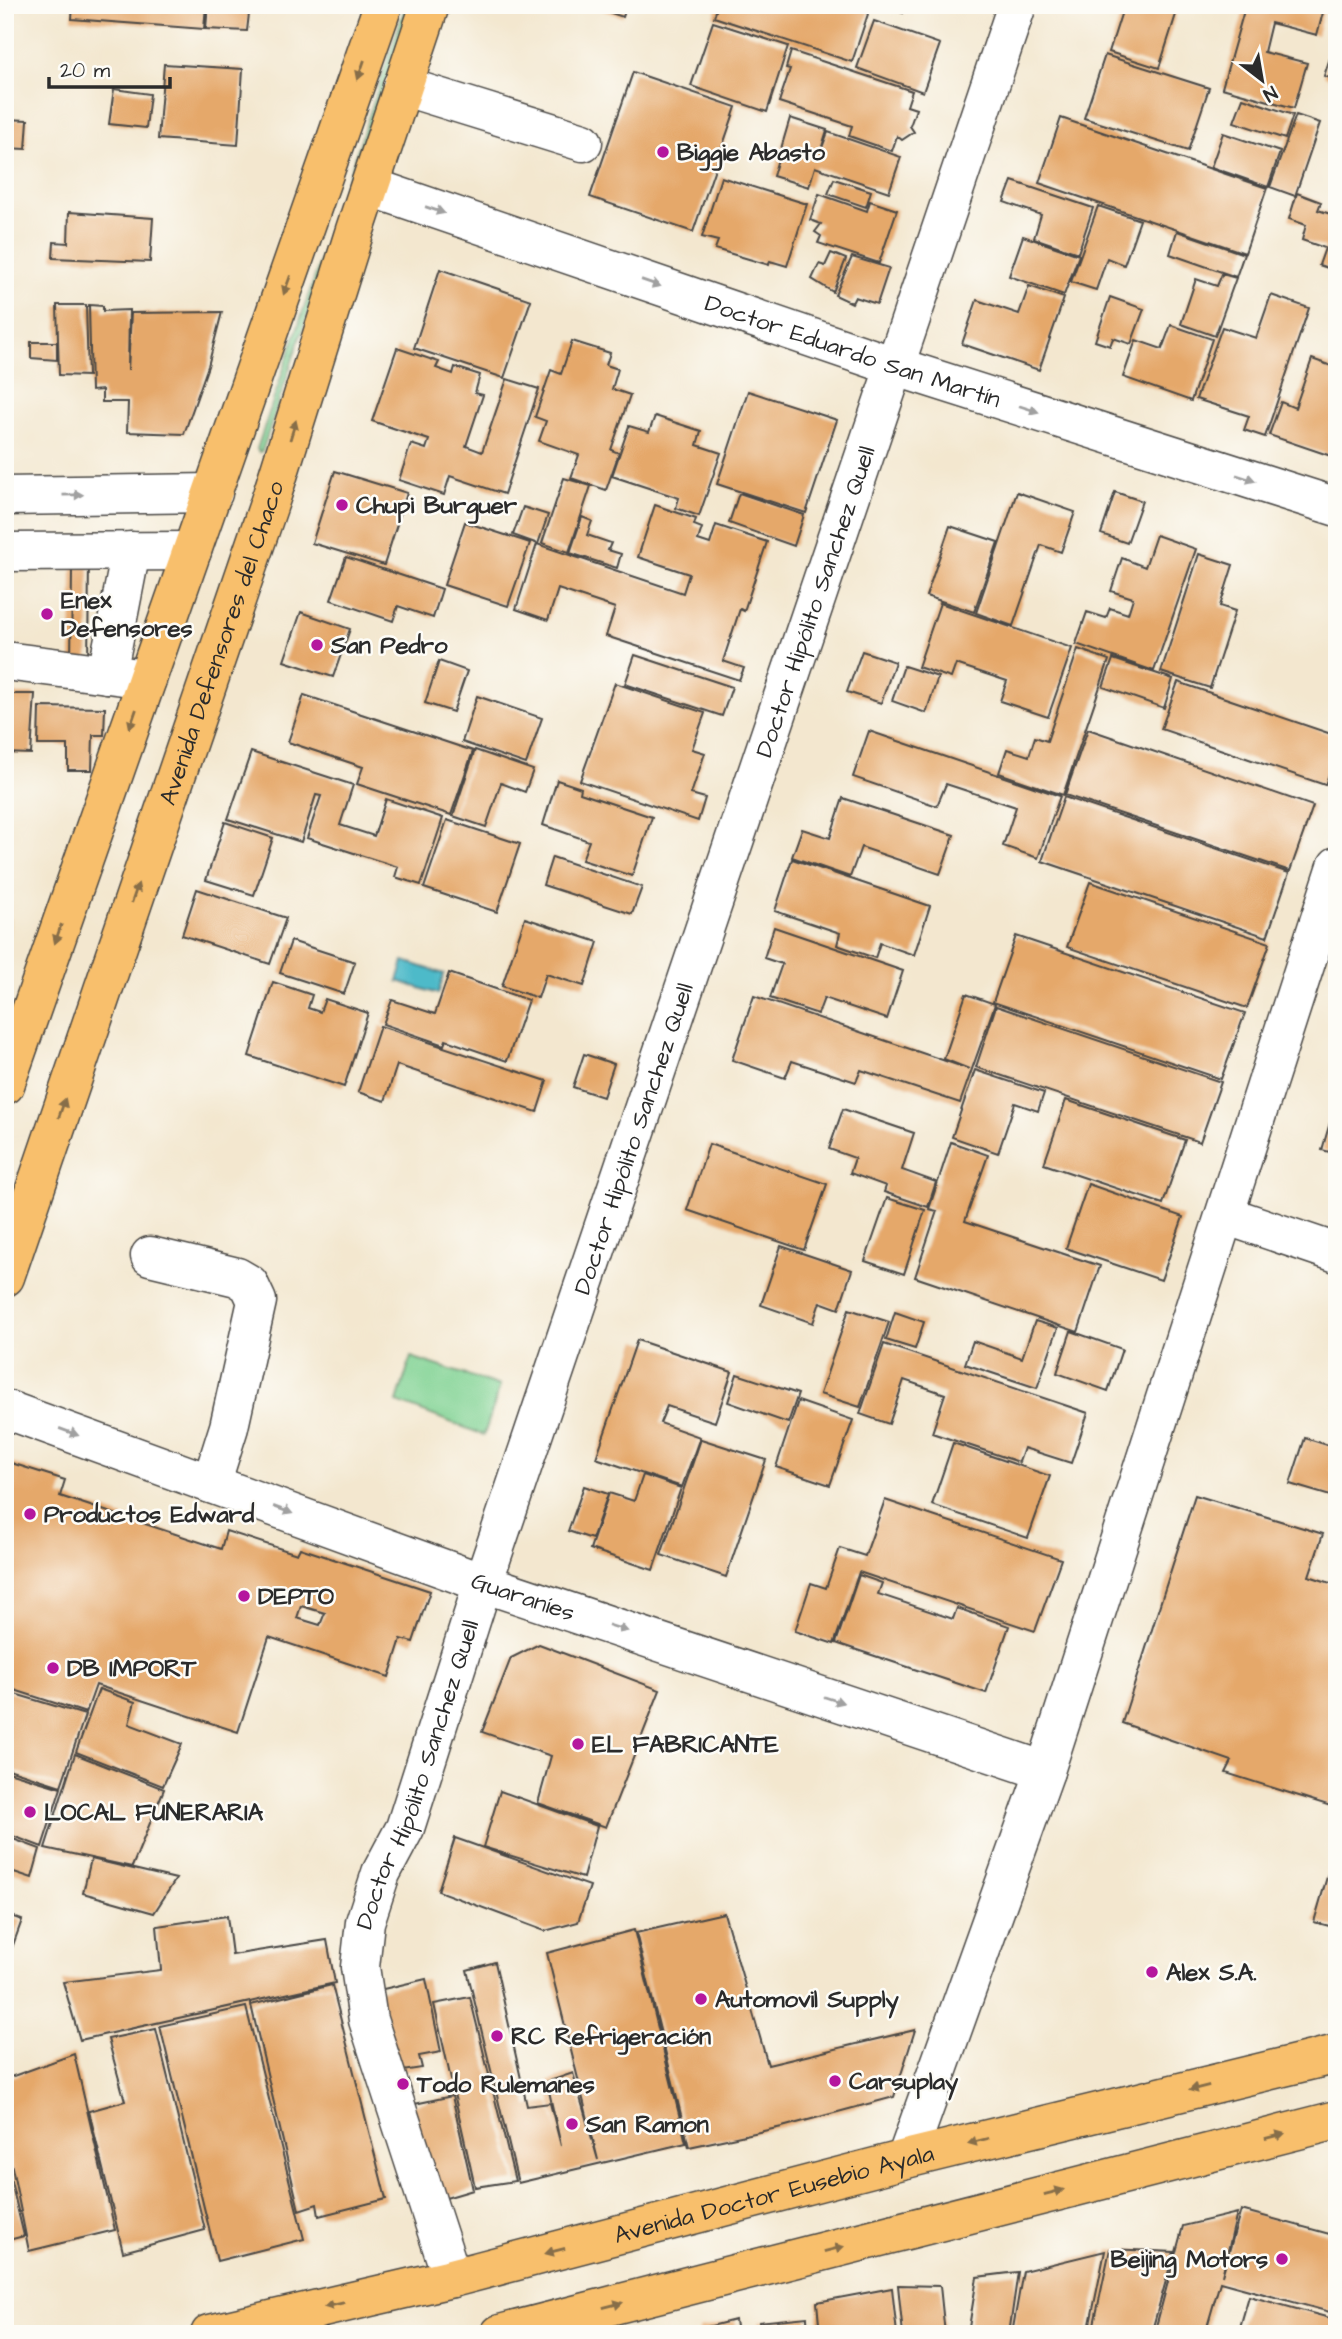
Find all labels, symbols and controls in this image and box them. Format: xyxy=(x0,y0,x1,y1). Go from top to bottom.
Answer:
scale bar xyxy=(49,46,170,90)
north arrow xyxy=(1226,46,1296,116)
text: 20 m xyxy=(60,56,111,85)
one-way arrow xyxy=(355,60,366,81)
text: N xyxy=(1258,79,1282,108)
place label: Biggie Abasto xyxy=(677,136,825,171)
marker: Biggie Abasto xyxy=(655,144,671,160)
one-way arrow xyxy=(425,205,446,215)
one-way arrow xyxy=(281,275,292,296)
one-way arrow xyxy=(640,278,661,289)
street label: Doctor Eduardo San Martín xyxy=(700,287,1005,417)
one-way arrow xyxy=(1019,405,1040,415)
one-way arrow xyxy=(288,419,298,440)
street label: Doctor Hipólito Sanchez Quell xyxy=(748,442,885,762)
one-way arrow xyxy=(1236,474,1257,484)
street label: Avenida Defensores del Chaco xyxy=(151,477,293,810)
one-way arrow xyxy=(63,489,85,501)
place label: Chupi Burguer xyxy=(356,489,518,524)
marker: Chupi Burguer xyxy=(334,497,350,513)
place label: Enex Defensores xyxy=(61,584,193,646)
marker: Enex Defensores xyxy=(39,606,55,622)
place label: San Pedro xyxy=(330,629,448,663)
marker: San Pedro xyxy=(309,637,325,653)
one-way arrow xyxy=(127,708,138,729)
one-way arrow xyxy=(130,883,141,904)
one-way arrow xyxy=(52,923,63,944)
street label: Doctor Hipólito Sanchez Quell xyxy=(566,979,703,1299)
one-way arrow xyxy=(57,1098,68,1119)
one-way arrow xyxy=(59,1427,80,1438)
place label: Productos Edward xyxy=(44,1498,255,1532)
one-way arrow xyxy=(273,1505,294,1516)
marker: Productos Edward xyxy=(22,1506,38,1522)
street label: Guaraníes xyxy=(466,1564,579,1630)
place label: DEPTO xyxy=(258,1580,334,1614)
marker: DEPTO xyxy=(236,1588,252,1604)
street label: Doctor Hipólito Sanchez Quell xyxy=(348,1616,488,1934)
one-way arrow xyxy=(607,1623,628,1634)
place label: DB IMPORT xyxy=(67,1652,197,1686)
marker: DB IMPORT xyxy=(45,1660,61,1676)
one-way arrow xyxy=(823,1695,844,1706)
place label: EL FABRICANTE xyxy=(592,1728,780,1762)
marker: EL FABRICANTE xyxy=(570,1736,586,1752)
place label: LOCAL FUNERARIA xyxy=(44,1796,264,1830)
marker: LOCAL FUNERARIA xyxy=(22,1804,38,1820)
place label: Alex S.A. xyxy=(1166,1956,1257,1990)
marker: Alex S.A. xyxy=(1144,1964,1160,1980)
place label: Automovil Supply xyxy=(715,1983,900,2019)
marker: Automovil Supply xyxy=(693,1991,709,2007)
place label: RC Refrigeración xyxy=(511,2020,711,2055)
marker: RC Refrigeración xyxy=(489,2028,505,2044)
place label: Carsuplay xyxy=(849,2065,959,2101)
place label: Todo Rulemanes xyxy=(416,2068,595,2102)
marker: Carsuplay xyxy=(827,2073,843,2089)
marker: Todo Rulemanes xyxy=(395,2076,411,2092)
one-way arrow xyxy=(1188,2082,1210,2093)
place label: San Ramon xyxy=(585,2108,709,2142)
marker: San Ramon xyxy=(564,2116,580,2132)
one-way arrow xyxy=(1264,2130,1286,2141)
one-way arrow xyxy=(967,2136,989,2147)
street label: Avenida Doctor Eusebio Ayala xyxy=(610,2137,937,2253)
one-way arrow xyxy=(1043,2186,1065,2197)
one-way arrow xyxy=(823,2243,845,2254)
place label: Beijing Motors xyxy=(1111,2243,1268,2278)
one-way arrow xyxy=(544,2246,566,2257)
marker: Beijing Motors xyxy=(1274,2251,1290,2267)
one-way arrow xyxy=(323,2299,345,2310)
one-way arrow xyxy=(602,2299,624,2310)

